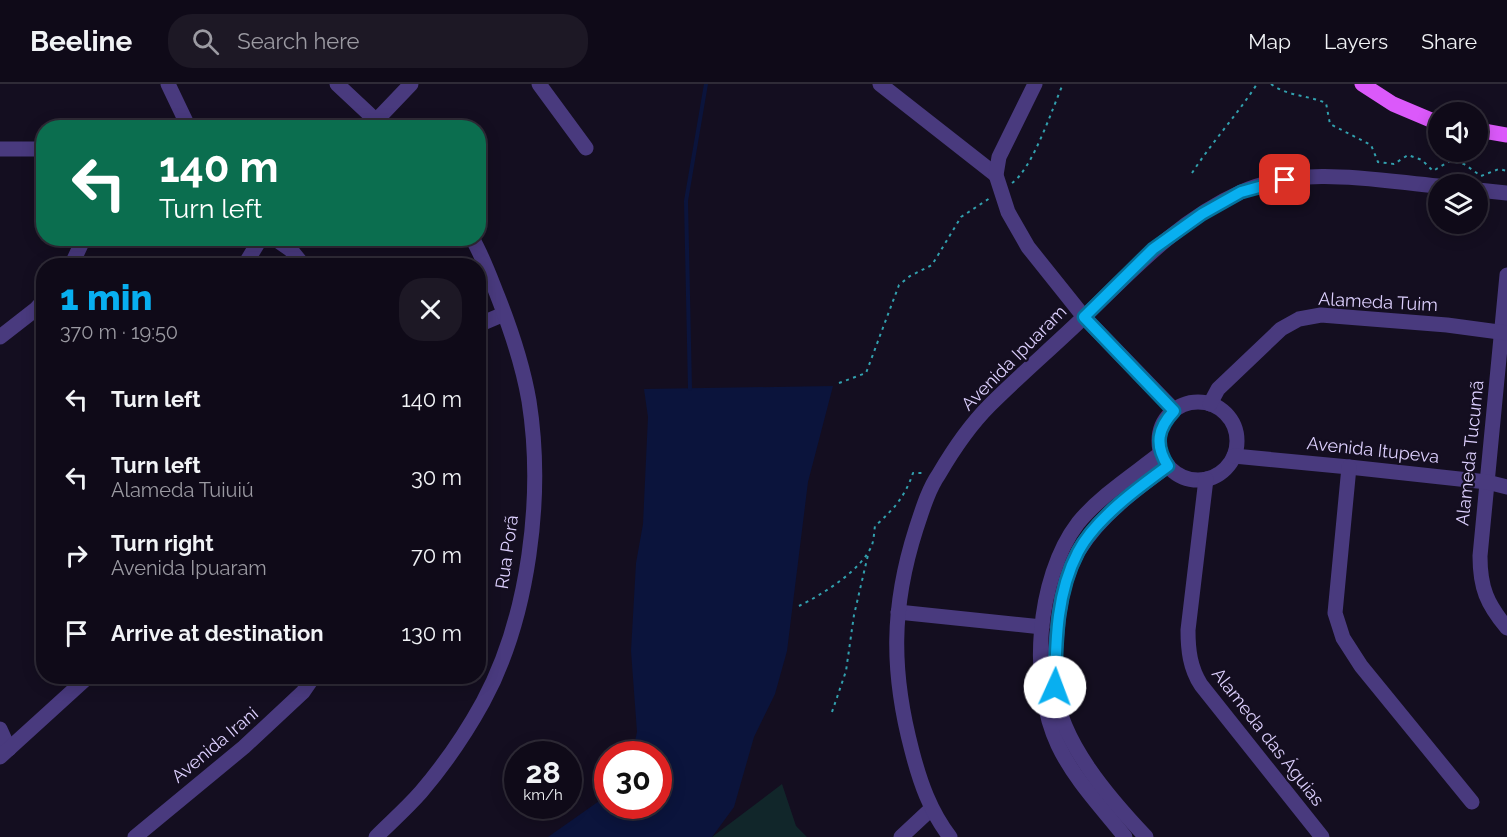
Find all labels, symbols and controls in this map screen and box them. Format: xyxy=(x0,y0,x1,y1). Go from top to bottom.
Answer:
search box xyxy=(168,14,588,68)
text: Beeline xyxy=(30,25,132,58)
icon: search xyxy=(189,25,222,58)
text: Search here xyxy=(237,28,359,54)
text: Map xyxy=(1248,29,1291,54)
text: Layers xyxy=(1324,29,1388,54)
text: Share xyxy=(1421,29,1477,54)
map controls xyxy=(1428,102,1488,234)
button: sound xyxy=(1428,102,1488,162)
text: 140 m xyxy=(159,143,279,192)
icon: left xyxy=(60,144,138,222)
pin xyxy=(1259,154,1310,205)
icon: arrive xyxy=(1268,163,1301,196)
button: layers xyxy=(1428,174,1488,234)
text: Turn left xyxy=(159,193,262,224)
text: 1 min xyxy=(60,276,152,318)
button: close xyxy=(399,278,462,341)
street label: Alameda Tuim xyxy=(1318,288,1438,315)
street label: Avenida Ipuaram xyxy=(957,301,1071,415)
text: 370 m · 19:50 xyxy=(60,320,178,344)
street label: Alameda Tucumã xyxy=(1451,379,1488,527)
icon: left xyxy=(60,383,93,416)
text: Turn left xyxy=(111,386,201,412)
text: 140 m xyxy=(401,386,462,412)
street label: Avenida Itupeva xyxy=(1306,432,1440,467)
text: Turn left xyxy=(111,452,201,478)
icon: left xyxy=(60,461,93,494)
text: 30 m xyxy=(411,464,462,490)
text: Alameda Tuiuiú xyxy=(111,478,254,502)
street label: Rua Porã xyxy=(491,514,522,590)
text: Turn right xyxy=(111,530,214,556)
icon: right xyxy=(60,539,93,572)
text: 70 m xyxy=(411,542,462,568)
text: Avenida Ipuaram xyxy=(111,556,267,580)
icon: arrive xyxy=(60,617,93,650)
text: Arrive at destination xyxy=(111,620,324,646)
text: 130 m xyxy=(402,620,462,646)
position arrow xyxy=(1023,655,1087,719)
street label: Alameda das Águias xyxy=(1208,663,1330,810)
street label: Avenida Irani xyxy=(167,702,262,787)
speed limit sign: 30 xyxy=(594,741,672,819)
text: 28 xyxy=(525,755,561,790)
text: km/h xyxy=(523,786,563,804)

